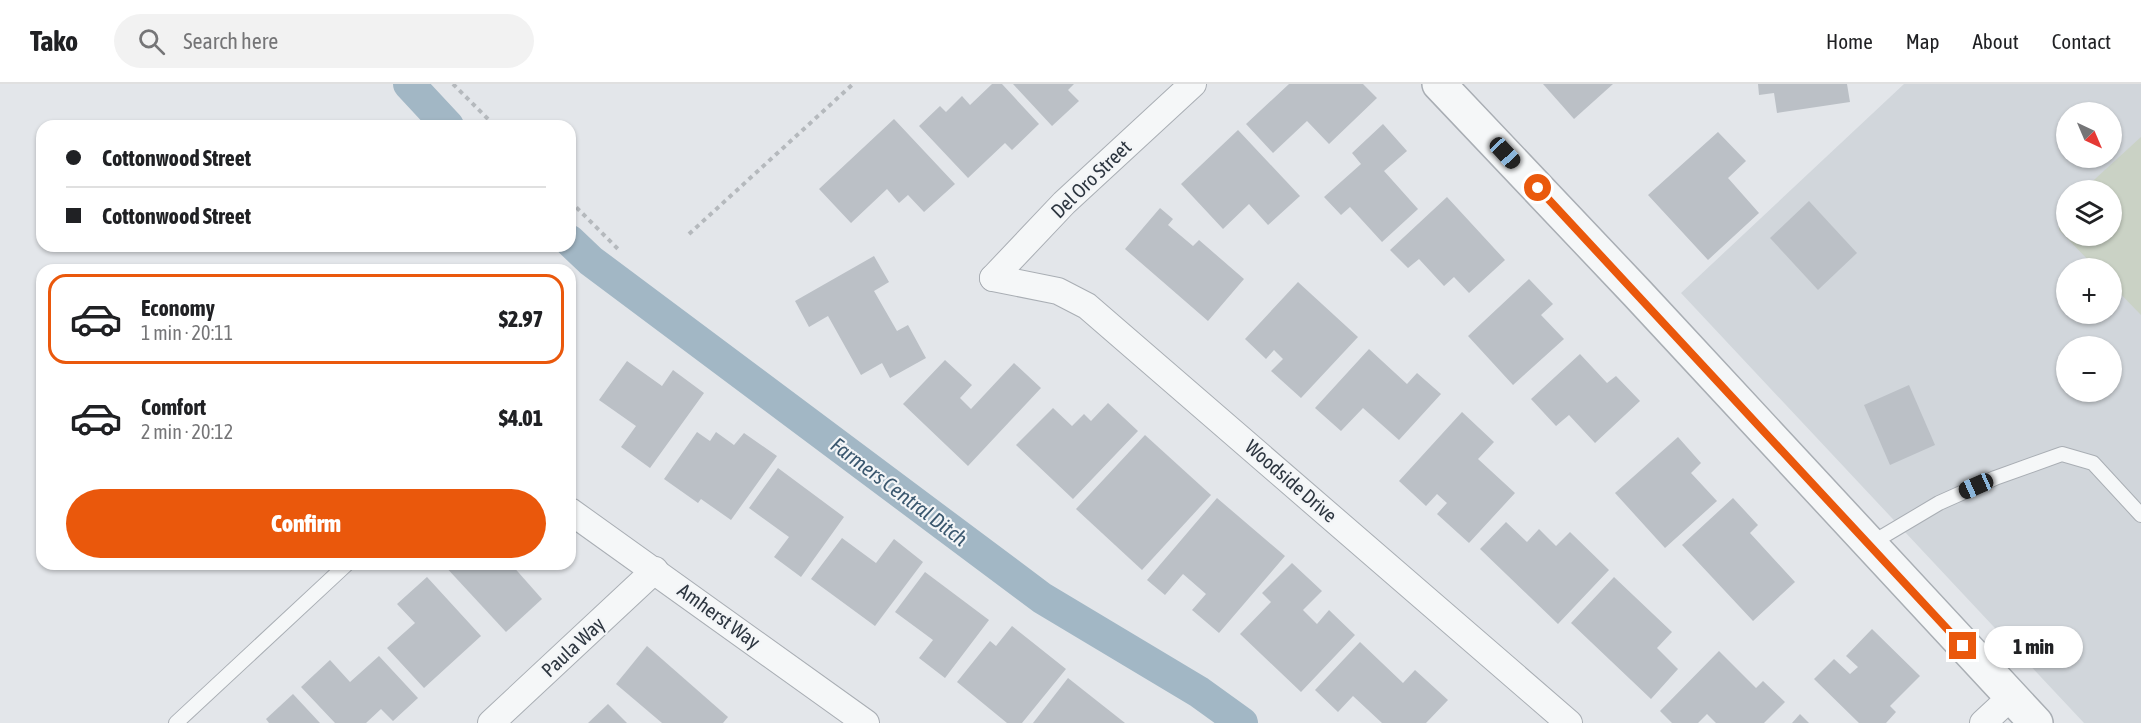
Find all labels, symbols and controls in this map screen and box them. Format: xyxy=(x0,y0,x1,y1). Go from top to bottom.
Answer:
search box xyxy=(114,14,534,68)
text: Tako xyxy=(30,25,78,57)
icon: search xyxy=(135,25,168,58)
text: Search here xyxy=(183,28,278,54)
text: Home xyxy=(1826,29,1873,53)
text: Map xyxy=(1906,29,1940,53)
text: About xyxy=(1973,29,2019,53)
text: Contact xyxy=(2052,29,2111,53)
north arrow xyxy=(2056,102,2122,168)
map controls xyxy=(2056,102,2122,402)
car xyxy=(1486,134,1524,172)
street label: Del Oro Street xyxy=(1046,135,1135,222)
text: Cottonwood Street xyxy=(102,145,251,171)
route start xyxy=(1524,174,1551,201)
button: layers xyxy=(2056,180,2122,246)
text: Cottonwood Street xyxy=(102,203,251,229)
button: + xyxy=(2056,258,2122,324)
icon: car xyxy=(69,292,123,346)
text: Economy xyxy=(141,295,215,321)
text: $2.97 xyxy=(499,306,543,332)
text: 1 min · 20:11 xyxy=(141,321,233,344)
button: − xyxy=(2056,336,2122,402)
icon: car xyxy=(69,391,123,445)
text: Comfort xyxy=(141,394,206,420)
text: $4.01 xyxy=(499,405,543,431)
text: 2 min · 20:12 xyxy=(141,420,233,443)
water label: Farmers Central Ditch xyxy=(827,432,973,550)
street label: Woodside Drive xyxy=(1241,435,1342,527)
car xyxy=(1956,470,1996,502)
button: Confirm xyxy=(66,489,546,558)
street label: Amherst Way xyxy=(674,578,765,653)
street label: Paula Way xyxy=(537,612,609,681)
callout: 1 min xyxy=(1984,625,2083,667)
route end xyxy=(1949,632,1976,659)
text: 1 min xyxy=(2013,635,2054,658)

